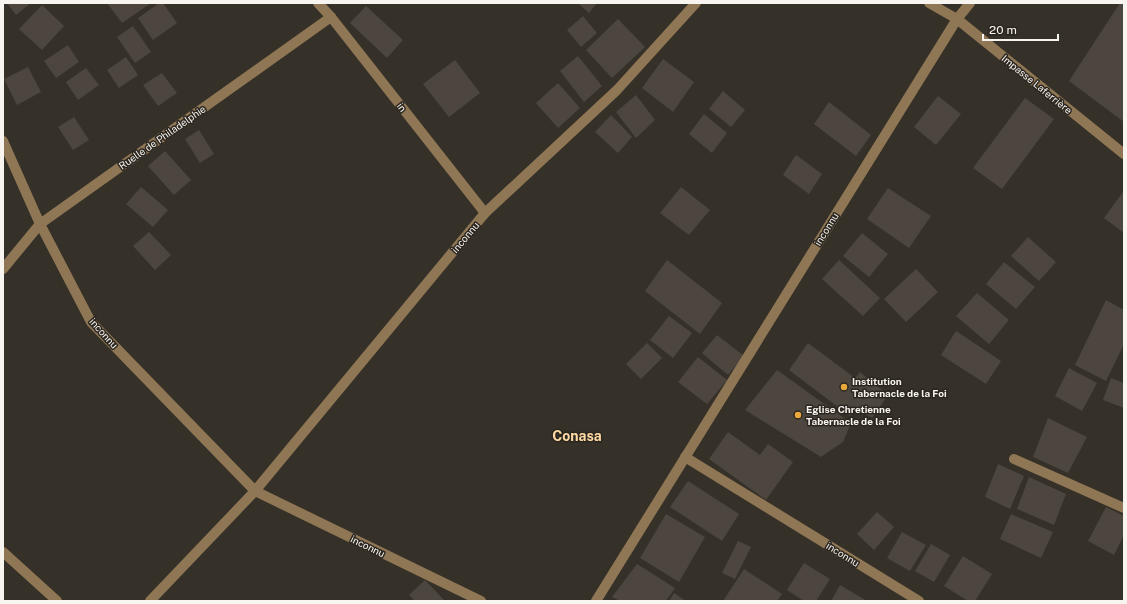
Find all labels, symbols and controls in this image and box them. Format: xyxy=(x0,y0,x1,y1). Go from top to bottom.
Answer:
scale bar xyxy=(983,16,1058,42)
text: 20 m xyxy=(989,23,1017,37)
street label: Impasse Laferrière xyxy=(999,52,1075,116)
street label: in xyxy=(395,100,409,114)
street label: Ruelle de Philadelphie xyxy=(116,102,208,172)
street label: inconnu xyxy=(811,210,841,248)
street label: inconnu xyxy=(449,219,482,255)
street label: inconnu xyxy=(87,315,121,351)
place label: Institution Tabernacle de la Foi xyxy=(852,375,947,399)
marker: Institution Tabernacle de la Foi xyxy=(839,382,849,392)
place label: Eglise Chretienne Tabernacle de la Foi xyxy=(806,403,901,427)
marker: Eglise Chretienne Tabernacle de la Foi xyxy=(793,410,803,420)
district label: Conasa xyxy=(552,428,602,444)
street label: inconnu xyxy=(349,533,387,560)
street label: inconnu xyxy=(824,539,862,569)

